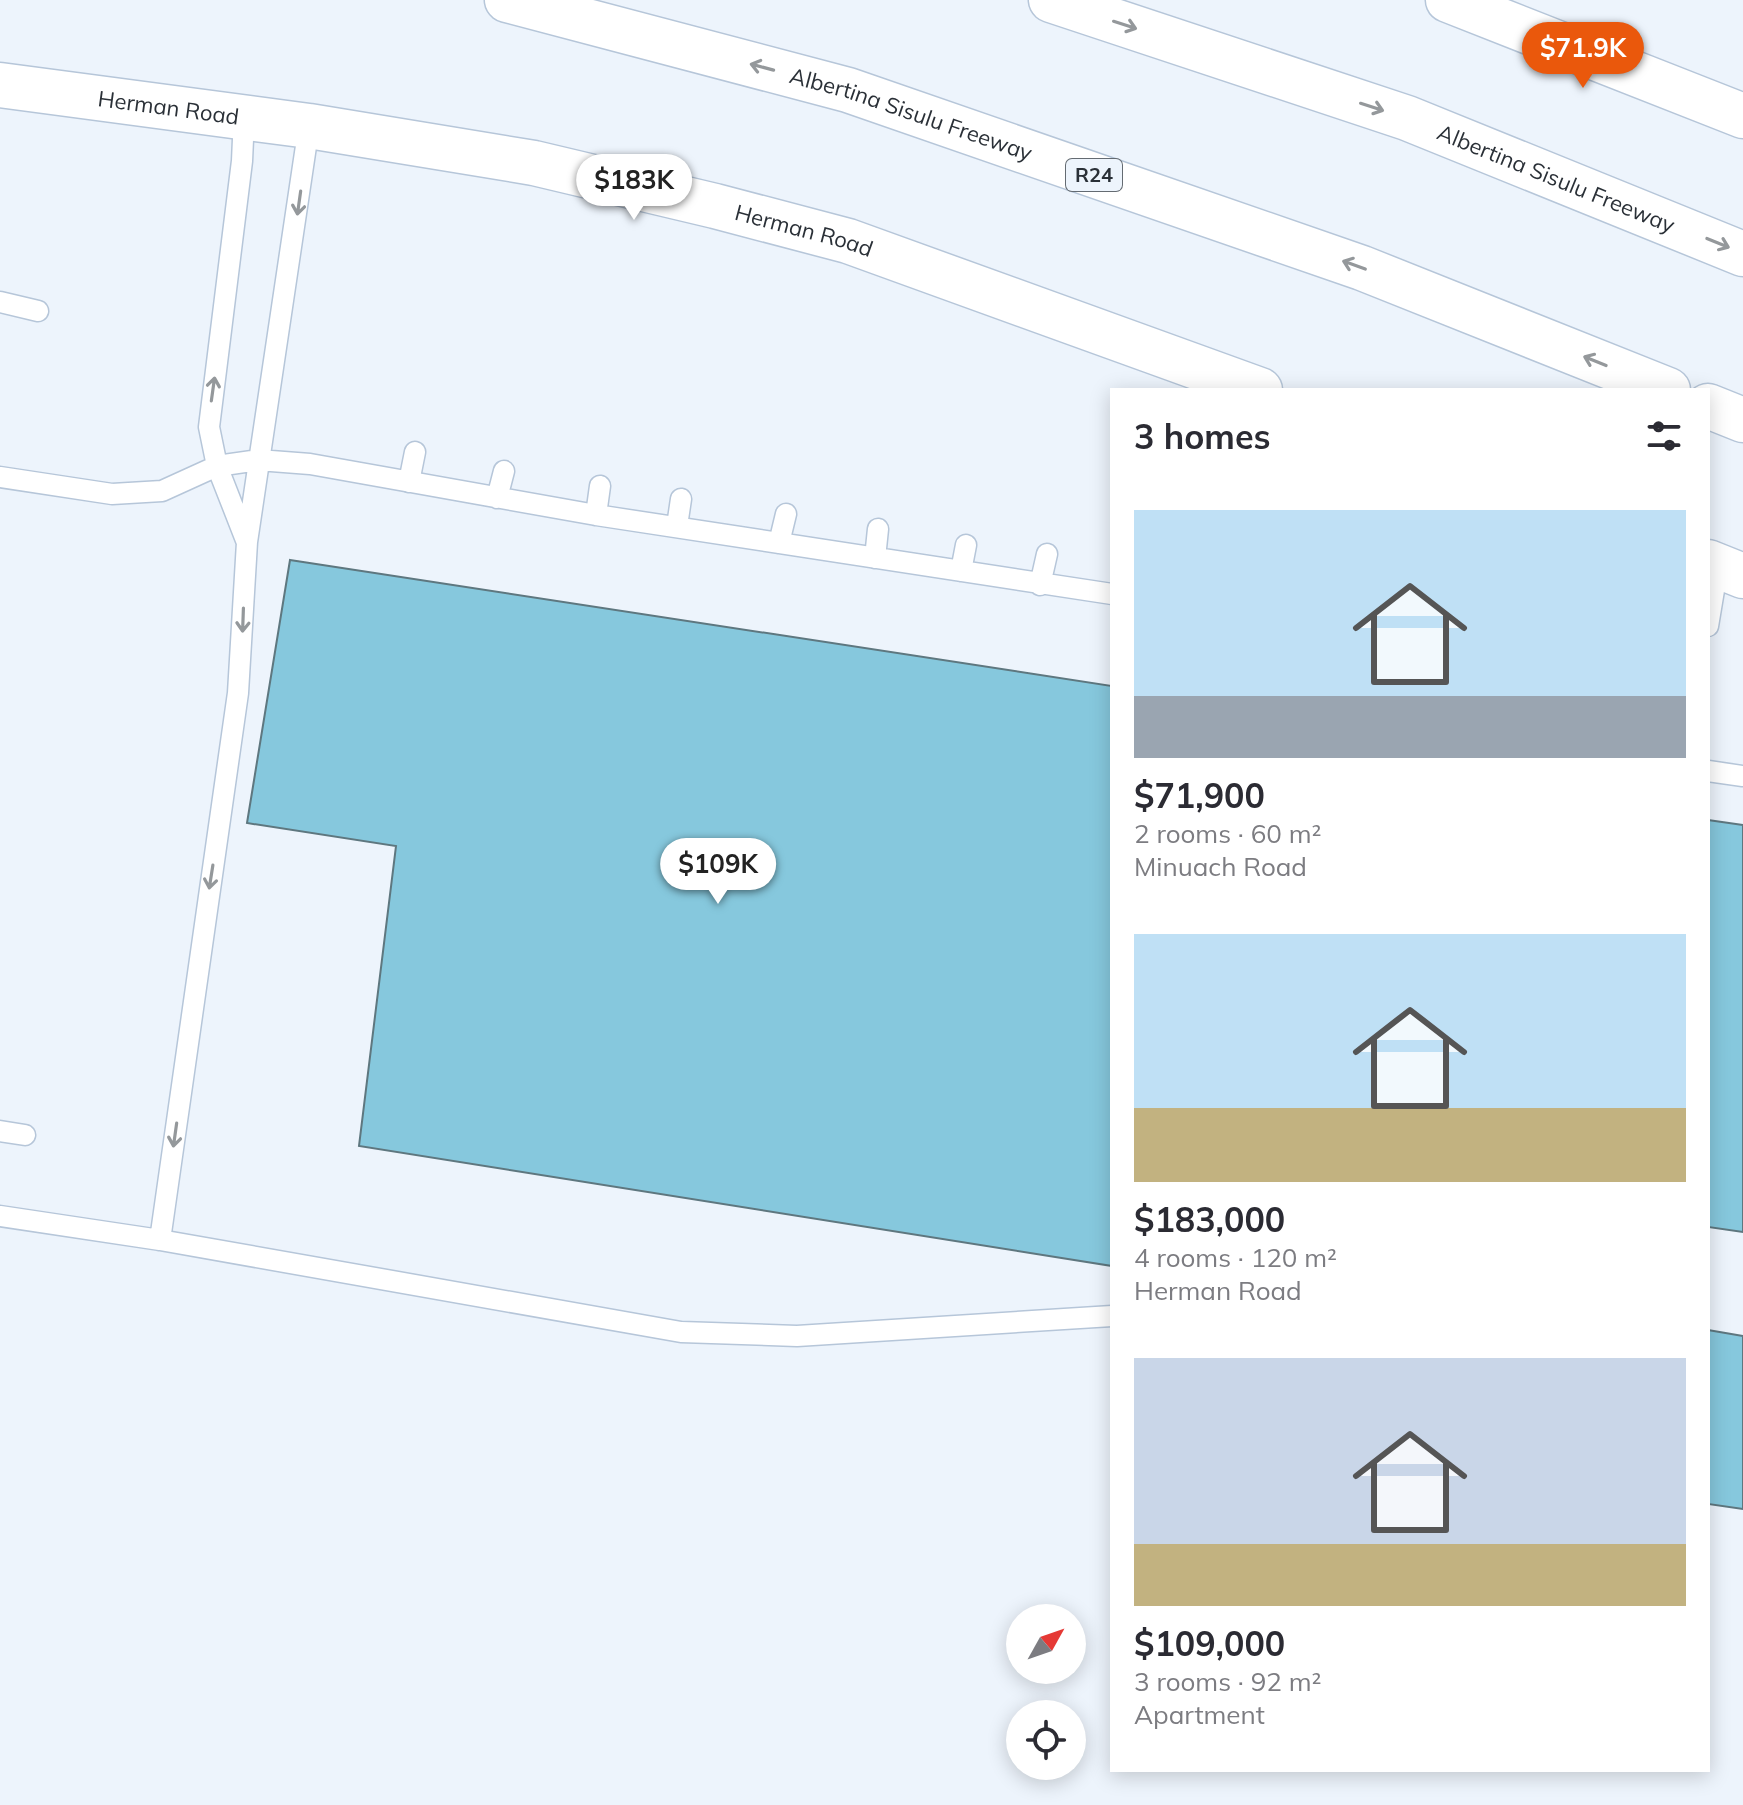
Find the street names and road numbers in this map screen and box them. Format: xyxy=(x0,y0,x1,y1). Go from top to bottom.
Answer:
street label: Albertina Sisulu Freeway xyxy=(787,61,1036,167)
street label: Herman Road xyxy=(96,84,241,131)
street label: Albertina Sisulu Freeway xyxy=(1433,118,1679,239)
road number: R24 xyxy=(1066,159,1122,191)
street label: Herman Road xyxy=(732,198,877,263)

